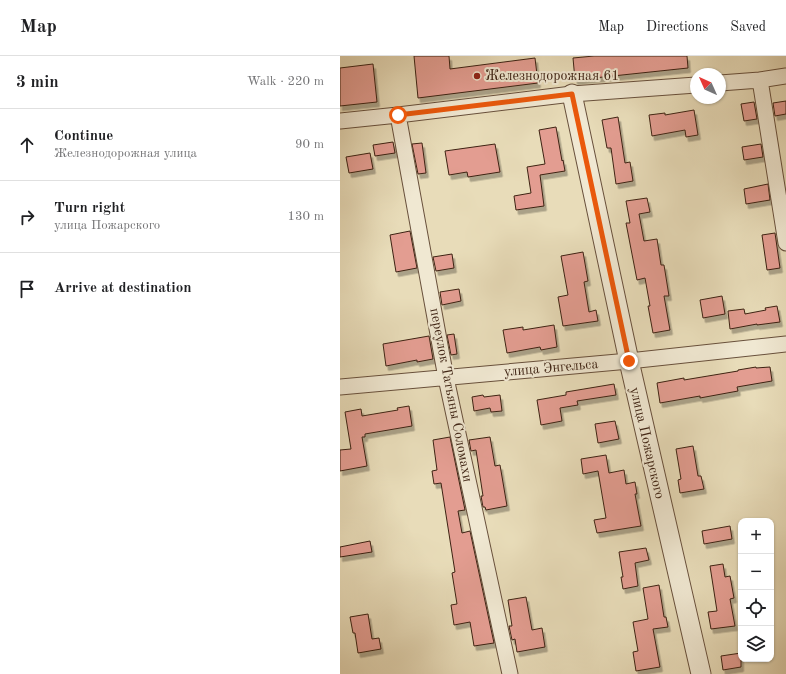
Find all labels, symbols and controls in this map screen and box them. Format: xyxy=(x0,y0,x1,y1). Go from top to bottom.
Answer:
text: Map xyxy=(20,18,57,37)
text: Map xyxy=(598,20,624,34)
text: Directions xyxy=(646,20,708,34)
text: Saved xyxy=(730,20,766,34)
north arrow xyxy=(690,68,726,104)
place label: Железнодорожная 61 xyxy=(485,69,619,83)
marker: Железнодорожная 61 xyxy=(472,71,482,81)
text: 3 min xyxy=(16,74,59,91)
text: Walk · 220 m xyxy=(247,75,324,88)
route start xyxy=(389,106,407,124)
text: Continue xyxy=(54,129,113,144)
icon: ahead xyxy=(16,134,38,156)
text: 90 m xyxy=(295,138,324,151)
text: Железнодорожная улица xyxy=(54,147,197,160)
text: Turn right xyxy=(54,201,125,216)
icon: right xyxy=(16,206,38,228)
text: 130 m xyxy=(287,210,324,223)
text: улица Пожарского xyxy=(54,219,160,232)
icon: arrive xyxy=(16,278,38,300)
text: Arrive at destination xyxy=(54,281,192,296)
street label: переулок Татьяны Соломахи xyxy=(427,307,475,483)
route end xyxy=(620,352,638,370)
street label: улица Энгельса xyxy=(503,357,599,379)
street label: улица Пожарского xyxy=(627,386,667,500)
map controls xyxy=(738,518,774,662)
button: + xyxy=(738,518,774,554)
button: − xyxy=(738,554,774,590)
button: locate xyxy=(738,590,774,626)
button: layers xyxy=(738,626,774,662)

